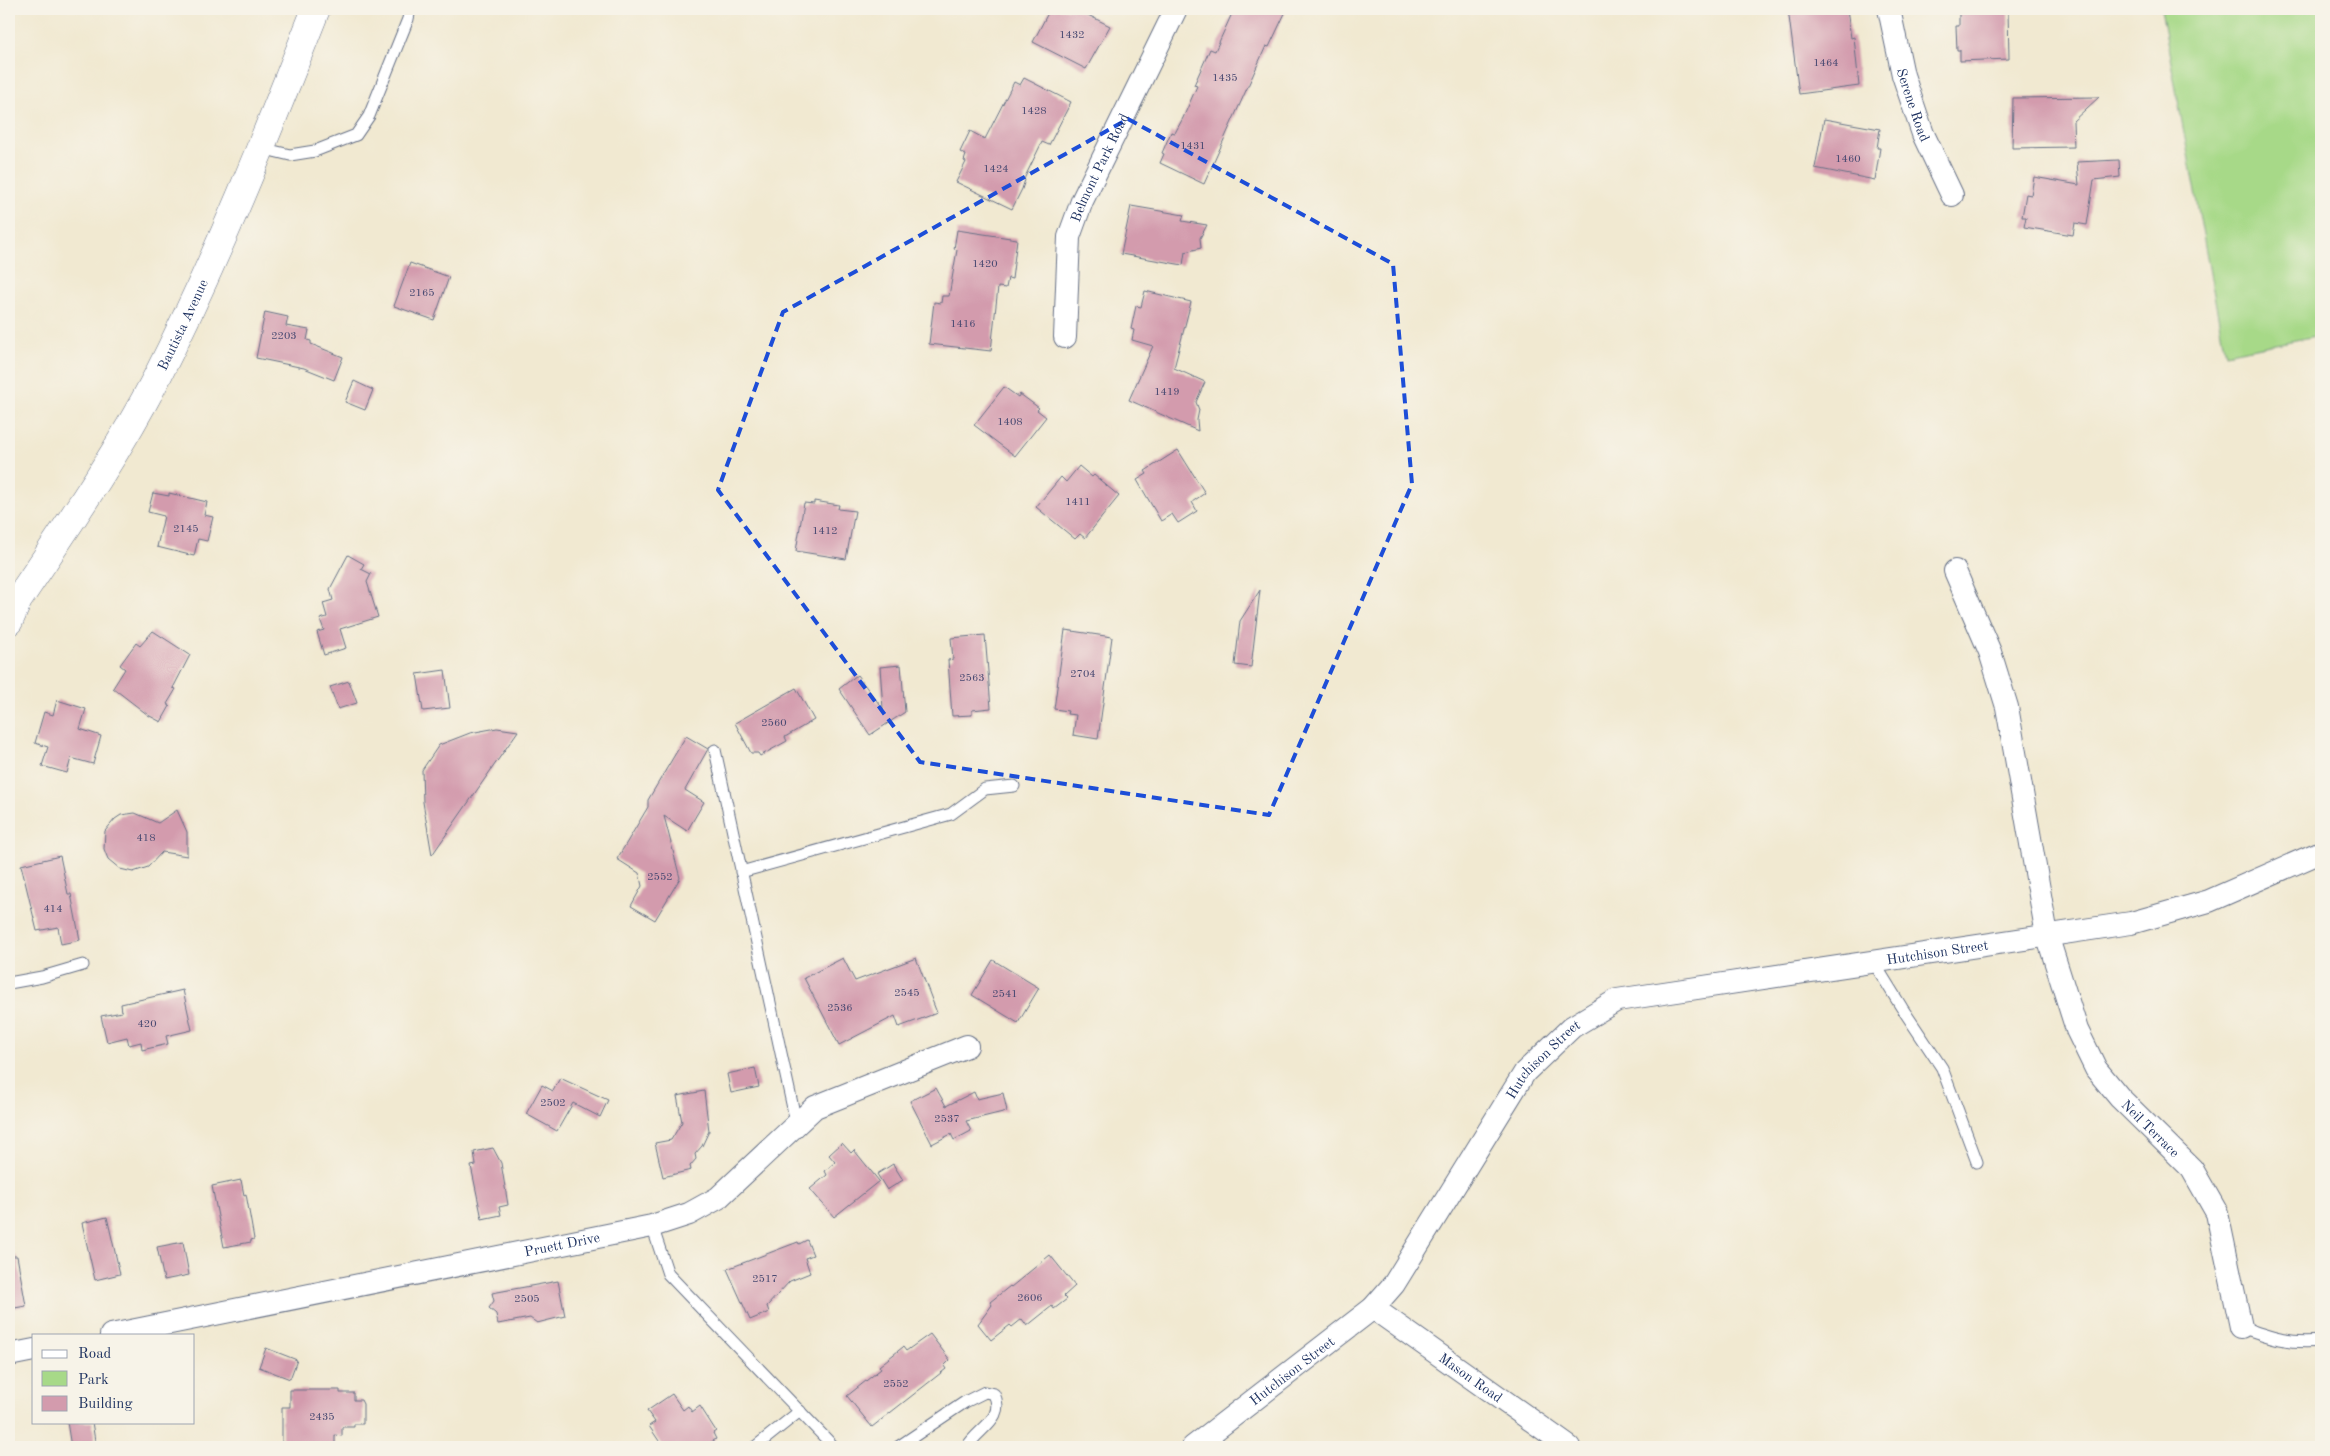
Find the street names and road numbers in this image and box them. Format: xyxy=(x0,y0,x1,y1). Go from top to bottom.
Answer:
street label: Serene Road xyxy=(1894,67,1932,144)
street label: Belmont Park Road xyxy=(1069,111,1132,224)
street label: Bautista Avenue xyxy=(156,277,211,373)
street label: Hutchison Street xyxy=(1886,938,1989,968)
street label: Hutchison Street xyxy=(1504,1018,1583,1102)
street label: Neil Terrace xyxy=(2118,1098,2182,1160)
street label: Pruett Drive xyxy=(523,1231,601,1260)
street label: Hutchison Street xyxy=(1248,1334,1338,1408)
street label: Mason Road xyxy=(1436,1351,1505,1405)

